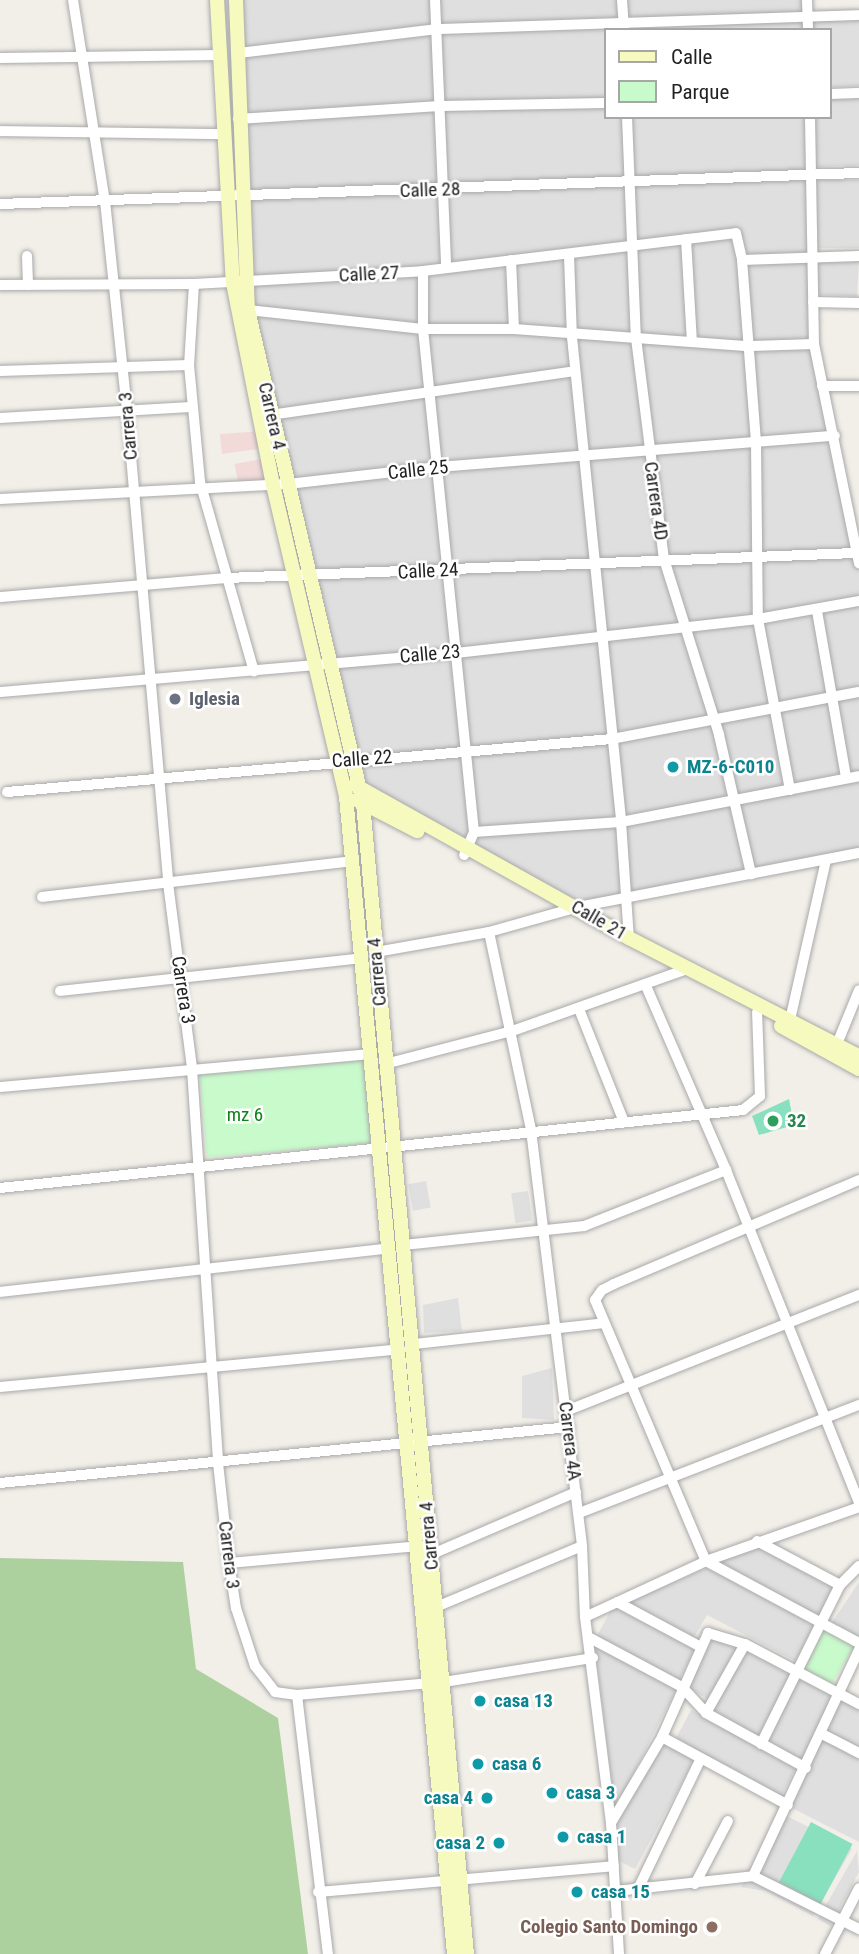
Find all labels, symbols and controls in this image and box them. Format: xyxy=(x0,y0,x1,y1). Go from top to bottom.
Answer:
legend xyxy=(604,28,831,119)
text: Calle xyxy=(671,45,712,69)
text: Parque xyxy=(671,80,729,104)
street label: Calle 28 xyxy=(399,178,461,202)
street label: Calle 27 xyxy=(338,261,400,287)
street label: Carrera 4 xyxy=(253,380,291,452)
street label: Carrera 3 xyxy=(114,391,142,461)
street label: Calle 25 xyxy=(387,455,449,485)
street label: Carrera 4D xyxy=(639,460,673,542)
street label: Calle 24 xyxy=(397,558,459,584)
street label: Calle 23 xyxy=(399,640,461,668)
place label: Iglesia xyxy=(189,688,240,710)
marker: Iglesia xyxy=(167,691,183,707)
street label: Calle 22 xyxy=(331,746,393,772)
place label: MZ-6-C010 xyxy=(687,756,774,778)
marker: MZ-6-C010 xyxy=(665,759,681,775)
street label: Calle 21 xyxy=(567,895,631,945)
street label: Carrera 4 xyxy=(363,937,391,1007)
street label: Carrera 3 xyxy=(166,954,200,1026)
park label: mz 6 xyxy=(227,1104,263,1126)
place label: 32 xyxy=(787,1110,806,1132)
marker: 32 xyxy=(765,1113,781,1129)
street label: Carrera 4A xyxy=(554,1400,586,1482)
street label: Carrera 4 xyxy=(415,1501,443,1571)
street label: Carrera 3 xyxy=(214,1520,244,1590)
place label: casa 13 xyxy=(494,1690,553,1712)
marker: casa 13 xyxy=(472,1693,488,1709)
place label: casa 6 xyxy=(492,1753,541,1775)
marker: casa 6 xyxy=(470,1756,486,1772)
place label: casa 3 xyxy=(566,1782,615,1804)
marker: casa 3 xyxy=(544,1785,560,1801)
place label: casa 4 xyxy=(424,1787,473,1809)
marker: casa 4 xyxy=(479,1790,495,1806)
place label: casa 1 xyxy=(577,1826,626,1848)
marker: casa 1 xyxy=(555,1829,571,1845)
place label: casa 2 xyxy=(436,1832,485,1854)
marker: casa 2 xyxy=(491,1835,507,1851)
place label: casa 15 xyxy=(591,1881,650,1903)
marker: casa 15 xyxy=(569,1884,585,1900)
place label: Colegio Santo Domingo xyxy=(520,1916,698,1938)
marker: Colegio Santo Domingo xyxy=(704,1919,720,1935)

